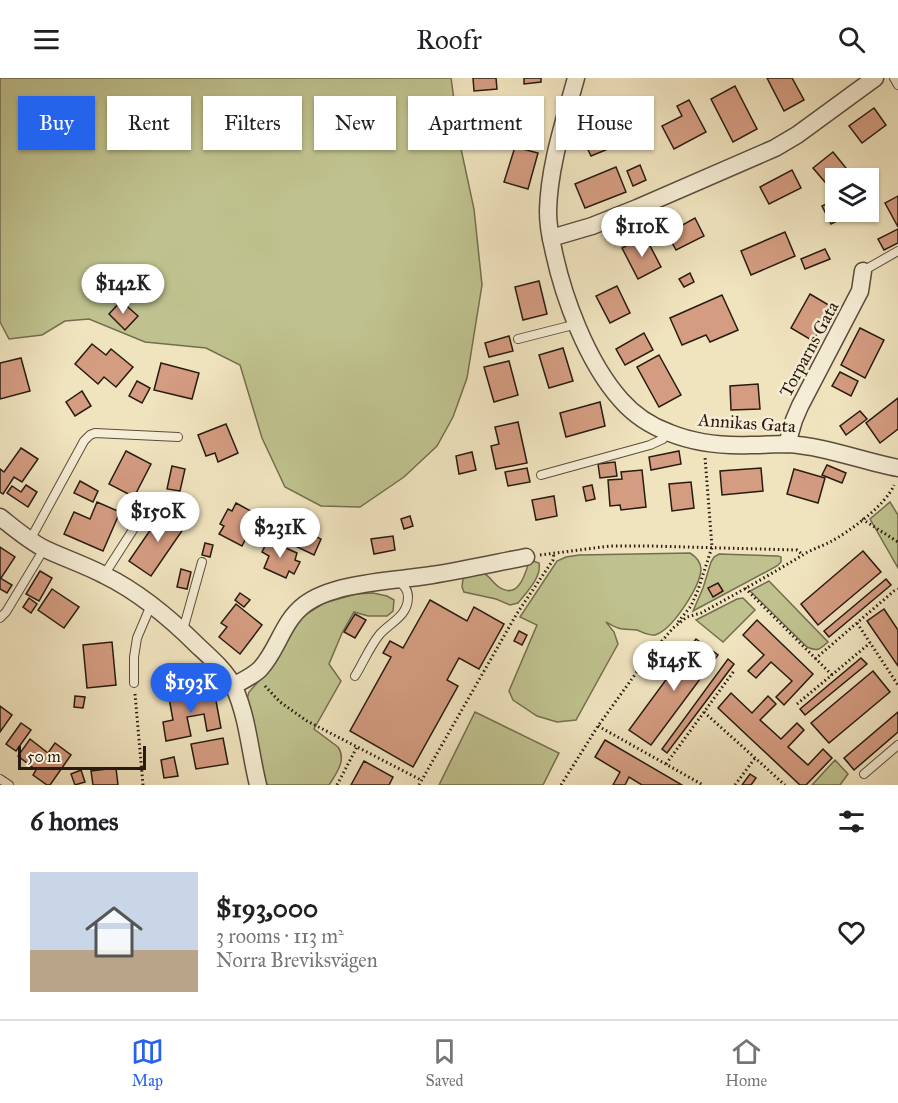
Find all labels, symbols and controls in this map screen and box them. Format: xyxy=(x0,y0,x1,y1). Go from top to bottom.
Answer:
icon: menu xyxy=(30,23,63,56)
text: Roofr xyxy=(416,23,482,56)
icon: search xyxy=(835,23,868,56)
chip: Buy xyxy=(18,96,95,150)
chip: Rent xyxy=(107,96,191,150)
chip: Filters xyxy=(203,96,302,150)
chip: New xyxy=(314,96,396,150)
chip: Apartment xyxy=(408,96,544,150)
chip: House xyxy=(556,96,654,150)
map controls xyxy=(825,168,879,222)
button: layers xyxy=(825,168,879,222)
pin: $110K xyxy=(600,207,684,258)
text: $110K xyxy=(615,214,669,238)
pin: $142K xyxy=(81,264,165,315)
text: $142K xyxy=(95,271,151,295)
street label: Torparns Gata xyxy=(775,297,844,401)
street label: Annikas Gata xyxy=(697,409,797,437)
pin: $150K xyxy=(116,492,200,543)
text: $150K xyxy=(131,499,185,523)
pin: $231K xyxy=(238,508,322,559)
text: $231K xyxy=(254,515,306,539)
pin: $145K xyxy=(632,641,716,692)
text: $145K xyxy=(647,648,701,672)
pin: $193K xyxy=(149,663,233,714)
text: $193K xyxy=(165,670,217,694)
scale bar xyxy=(18,743,146,770)
text: 50 m xyxy=(27,747,61,766)
text: 6 homes xyxy=(30,805,119,837)
icon: filters xyxy=(835,805,868,838)
text: $193,000 xyxy=(216,892,318,924)
icon: home xyxy=(78,896,150,968)
icon: heart xyxy=(835,916,868,949)
text: 3 rooms · 113 m² xyxy=(216,924,344,948)
text: Norra Breviksvägen xyxy=(216,948,378,972)
tab: Map xyxy=(131,1035,164,1090)
tab: Saved xyxy=(426,1035,464,1090)
tab: Home xyxy=(725,1035,767,1090)

